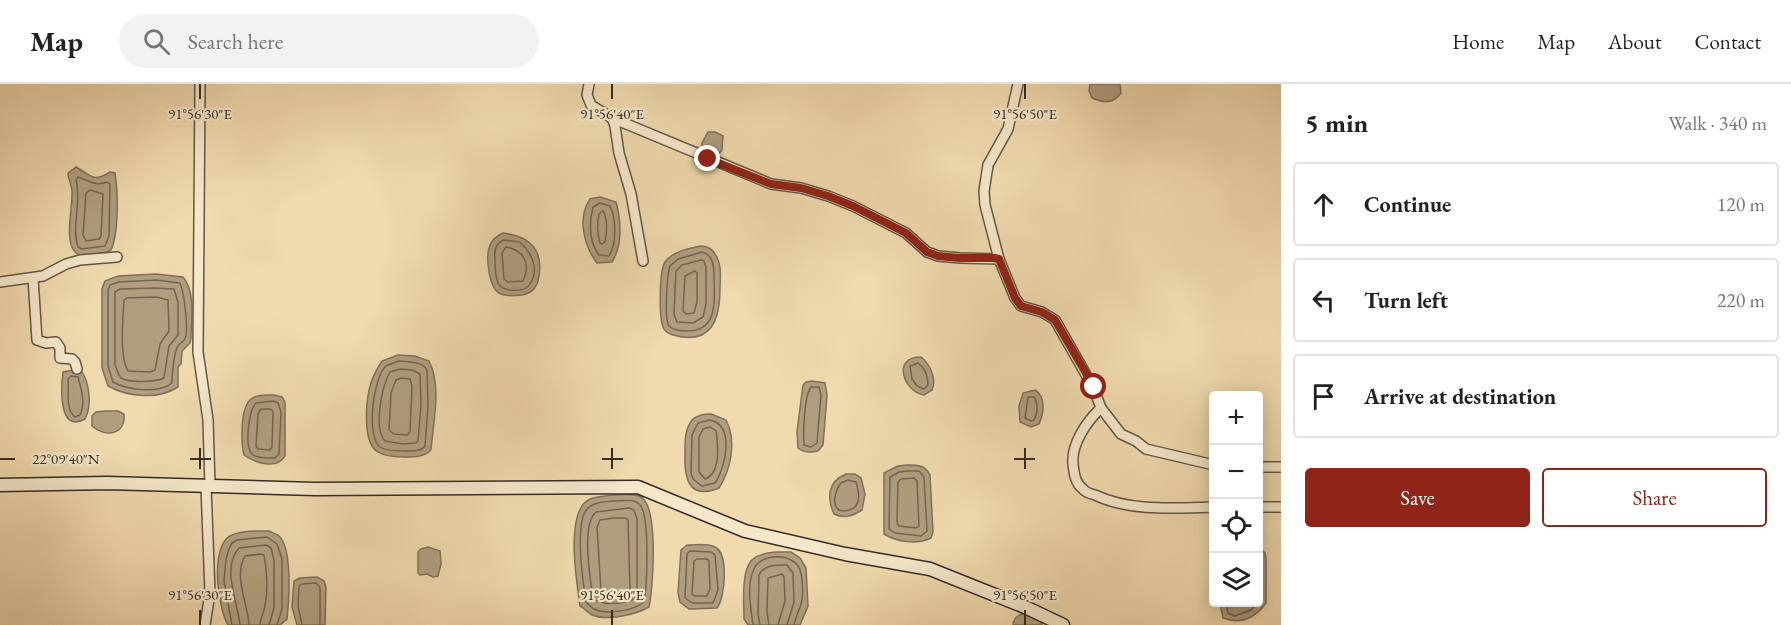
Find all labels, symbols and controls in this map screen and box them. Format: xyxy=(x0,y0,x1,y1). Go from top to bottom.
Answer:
search box xyxy=(119,14,539,68)
text: Map xyxy=(30,23,83,59)
icon: search xyxy=(140,25,173,58)
text: Search here xyxy=(188,27,283,56)
text: Home xyxy=(1452,28,1504,55)
text: Map xyxy=(1537,28,1575,55)
text: About xyxy=(1608,28,1661,55)
text: Contact xyxy=(1694,28,1761,55)
text: 91°56'30"E xyxy=(168,104,233,123)
text: 91°56'40"E xyxy=(580,104,645,123)
text: 91°56'50"E xyxy=(993,104,1058,123)
text: 5 min xyxy=(1305,106,1368,140)
text: Walk · 340 m xyxy=(1668,110,1767,136)
route end xyxy=(694,145,720,171)
icon: ahead xyxy=(1307,188,1340,221)
text: Continue xyxy=(1364,190,1451,219)
text: 120 m xyxy=(1717,191,1765,217)
icon: left xyxy=(1307,284,1340,317)
text: Turn left xyxy=(1364,286,1448,315)
text: 220 m xyxy=(1717,287,1765,313)
route start xyxy=(1080,373,1106,399)
icon: arrive xyxy=(1307,380,1340,413)
text: Arrive at destination xyxy=(1364,382,1556,411)
map controls xyxy=(1209,391,1263,607)
button: + xyxy=(1209,391,1263,445)
button: − xyxy=(1209,445,1263,499)
text: 22°09'40"N xyxy=(32,449,100,468)
button: Save xyxy=(1305,468,1530,527)
button: Share xyxy=(1542,468,1767,527)
button: locate xyxy=(1209,499,1263,553)
button: layers xyxy=(1209,553,1263,607)
text: 91°56'30"E xyxy=(168,585,233,604)
text: 91°56'40"E xyxy=(580,585,645,604)
text: 91°56'50"E xyxy=(993,585,1058,604)

